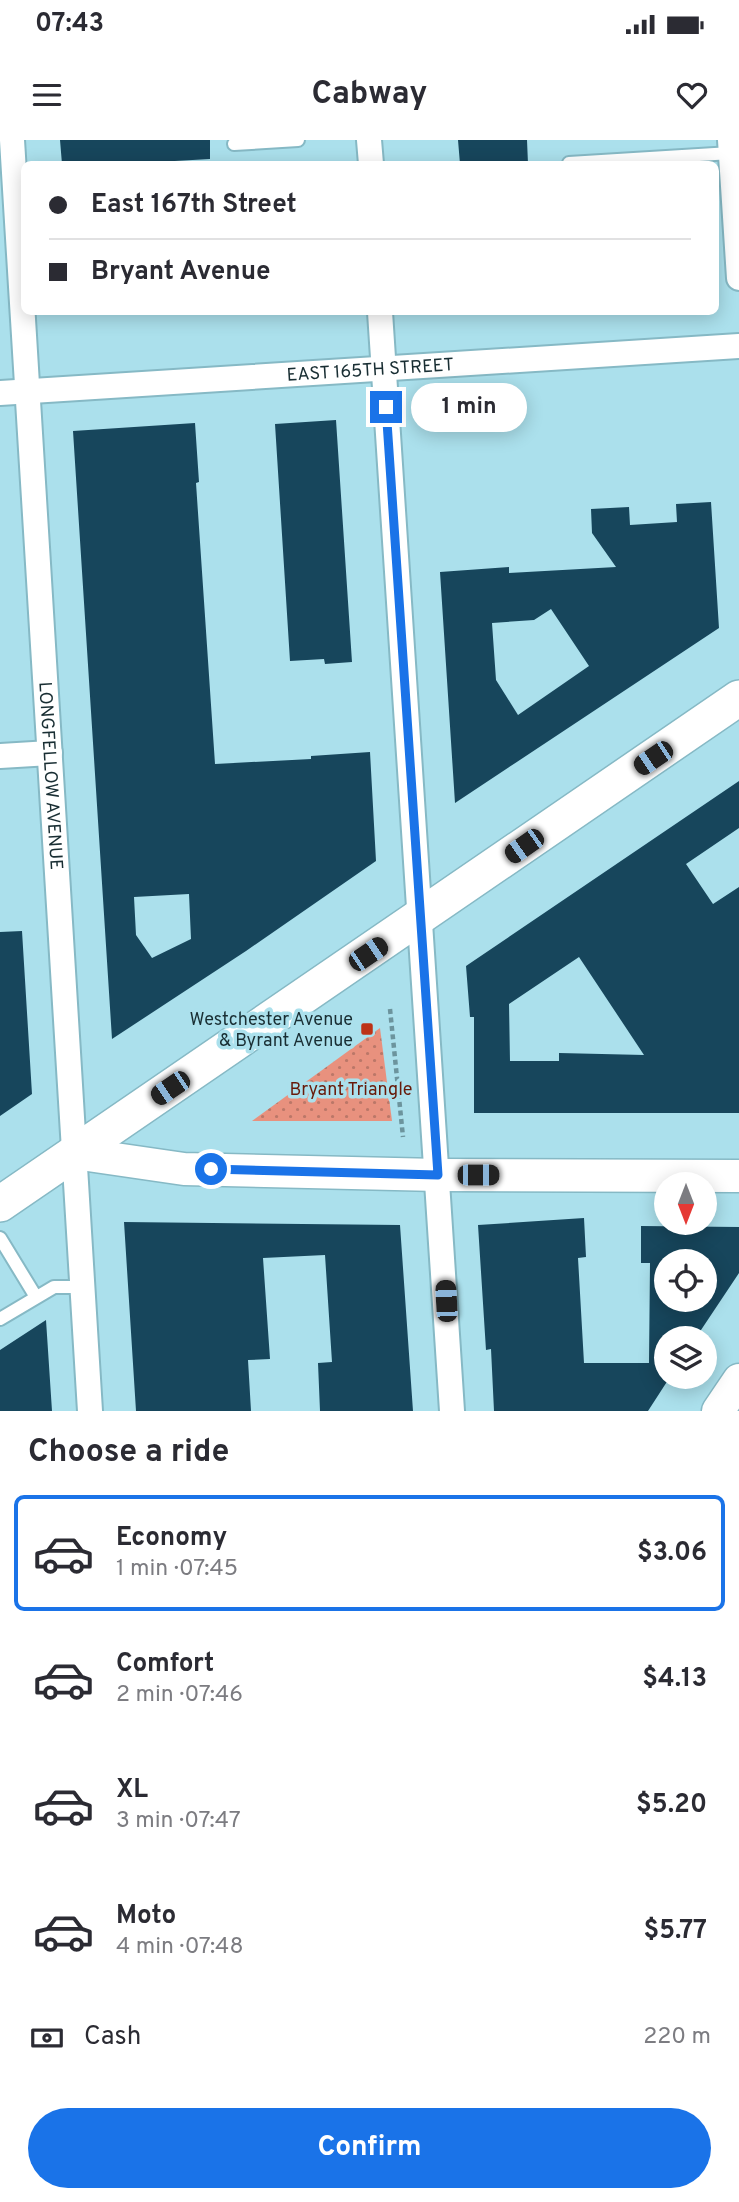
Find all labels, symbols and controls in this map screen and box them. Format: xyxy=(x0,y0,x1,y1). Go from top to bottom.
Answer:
text: 07:43 xyxy=(35,8,104,41)
text: Cabway xyxy=(312,75,427,115)
icon: menu xyxy=(28,76,66,114)
icon: heart xyxy=(673,76,711,114)
text: East 167th Street xyxy=(91,189,297,222)
text: Bryant Avenue xyxy=(91,256,270,289)
street label: EAST 165TH STREET xyxy=(286,354,455,388)
callout: 1 min xyxy=(410,383,526,432)
route end xyxy=(370,391,402,423)
text: 1 min xyxy=(441,393,497,422)
street label: LONGFELLOW AVENUE xyxy=(32,681,67,871)
car xyxy=(630,738,677,778)
car xyxy=(501,825,548,867)
car xyxy=(345,934,392,974)
place label: Westchester Avenue & Byrant Avenue xyxy=(190,1009,353,1053)
marker: Westchester Avenue & Byrant Avenue xyxy=(359,1021,375,1037)
car xyxy=(147,1068,194,1108)
park label: Bryant Triangle xyxy=(289,1079,413,1102)
route start xyxy=(195,1153,227,1185)
car xyxy=(458,1165,500,1186)
north arrow xyxy=(654,1172,718,1236)
map controls xyxy=(654,1172,717,1389)
button: locate xyxy=(654,1249,717,1312)
car xyxy=(435,1279,458,1323)
button: layers xyxy=(654,1326,717,1389)
text: Choose a ride xyxy=(28,1433,229,1473)
icon: car xyxy=(32,1522,95,1585)
text: Economy xyxy=(116,1522,227,1555)
text: $3.06 xyxy=(637,1537,707,1570)
text: 1 min · 07:45 xyxy=(116,1555,238,1584)
icon: car xyxy=(32,1648,95,1711)
text: Comfort xyxy=(116,1648,214,1681)
text: $4.13 xyxy=(642,1663,707,1696)
text: 2 min · 07:46 xyxy=(116,1681,243,1710)
icon: car xyxy=(32,1774,95,1837)
text: XL xyxy=(116,1774,148,1807)
text: $5.20 xyxy=(636,1789,707,1822)
text: 3 min · 07:47 xyxy=(116,1807,241,1836)
icon: car xyxy=(32,1900,95,1963)
text: Moto xyxy=(116,1900,176,1933)
text: $5.77 xyxy=(643,1915,707,1948)
text: 4 min · 07:48 xyxy=(116,1933,243,1962)
icon: cash xyxy=(28,2019,66,2057)
text: Cash xyxy=(84,2021,141,2054)
text: 220 m xyxy=(643,2023,711,2052)
button: Confirm xyxy=(28,2108,711,2188)

